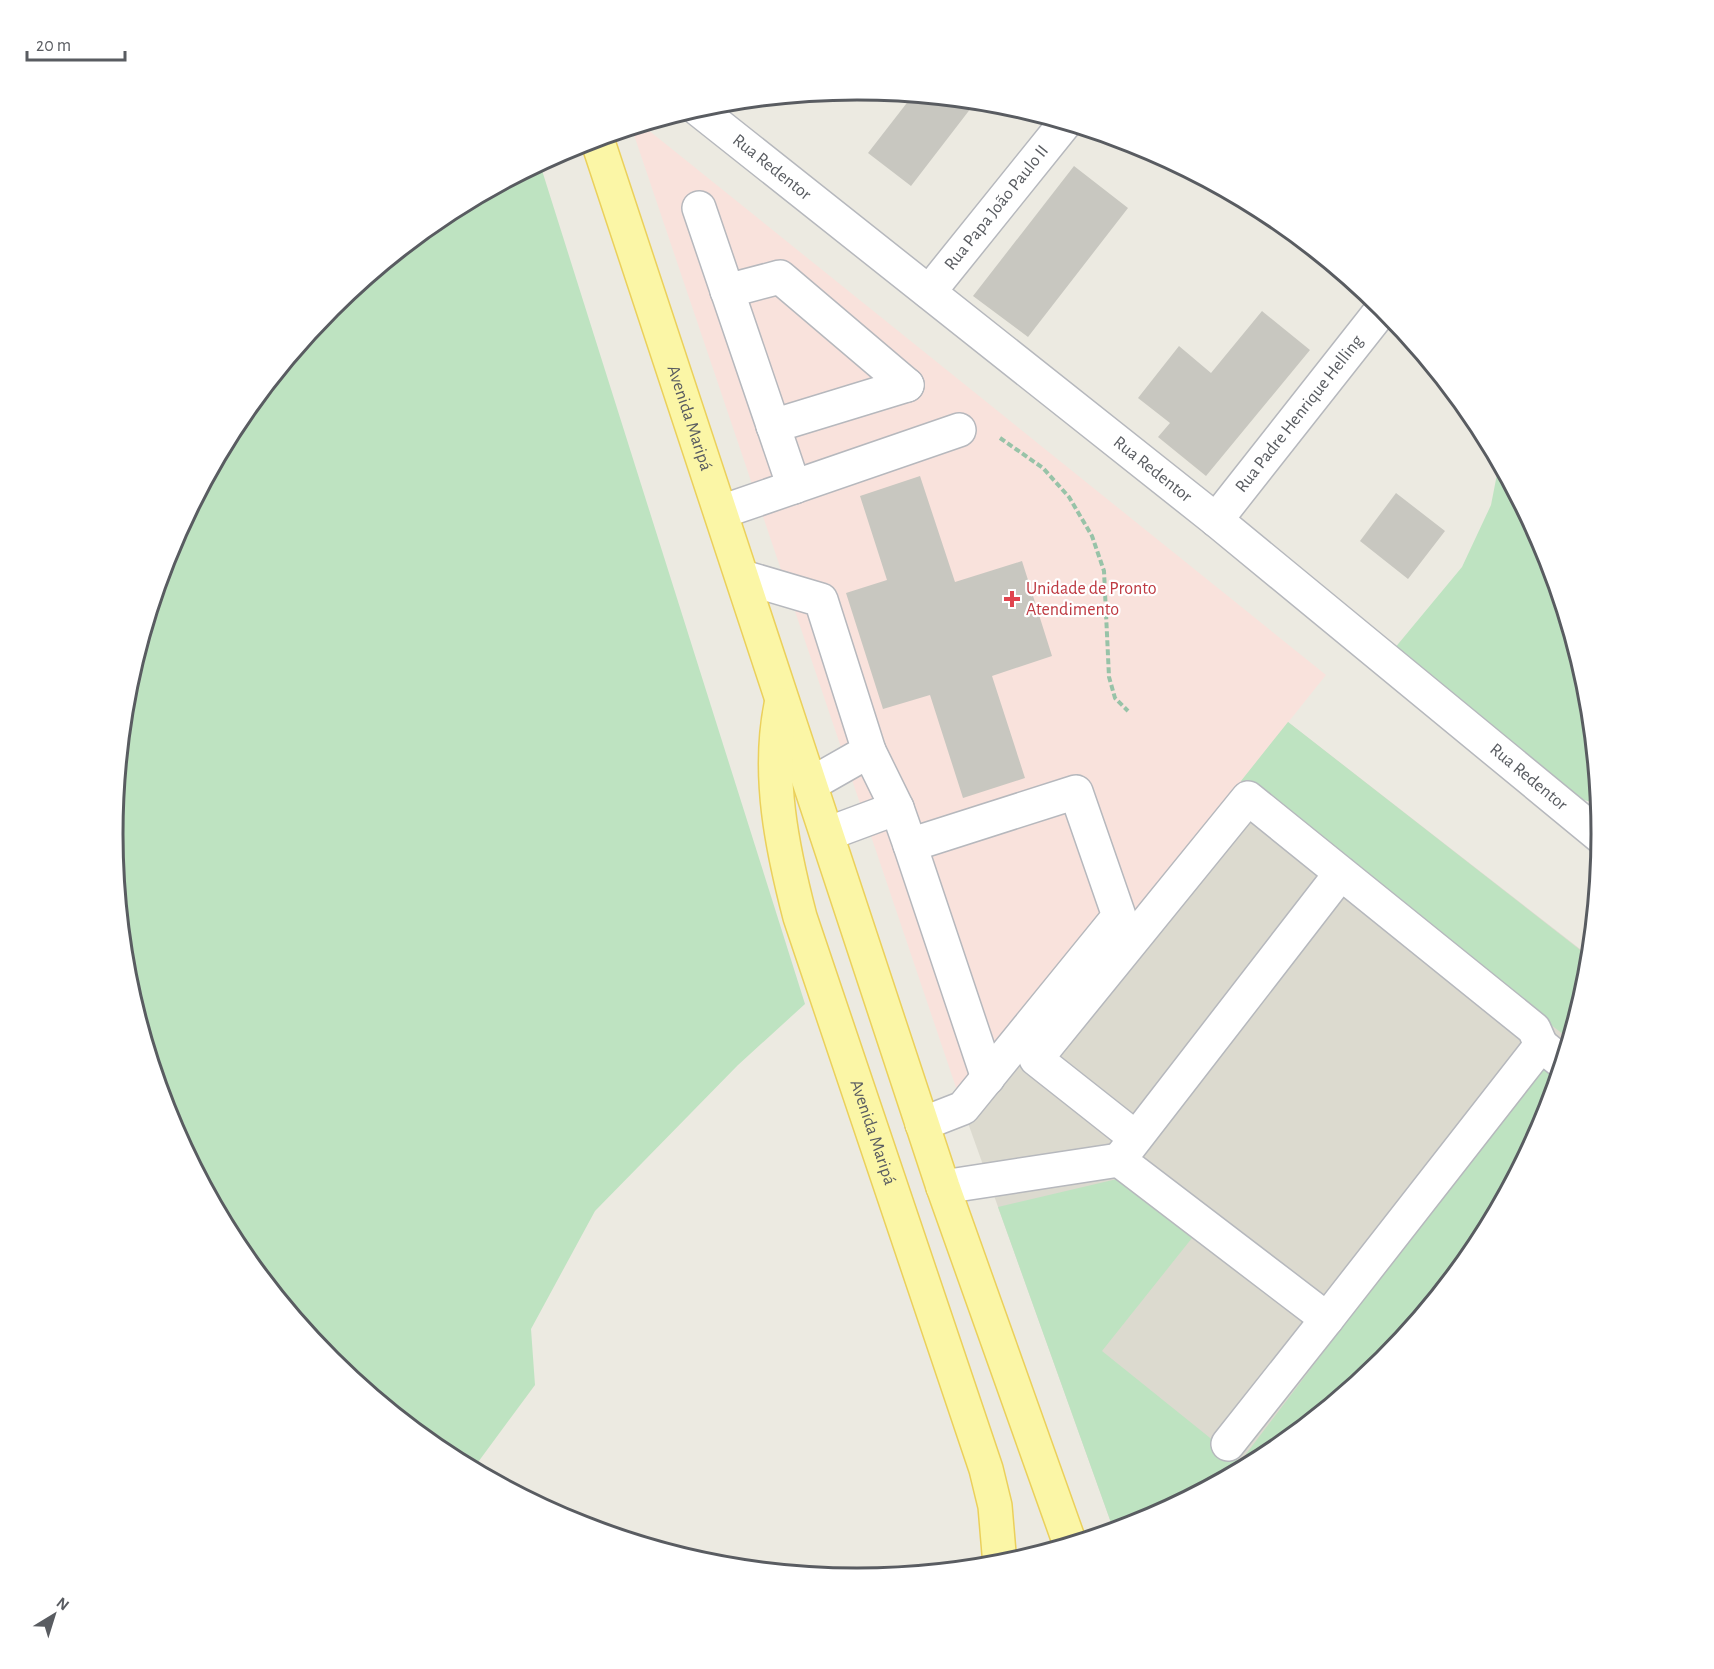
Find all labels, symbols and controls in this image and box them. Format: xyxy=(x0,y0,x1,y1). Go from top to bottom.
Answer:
scale bar xyxy=(27,24,124,62)
text: 20 m xyxy=(36,37,71,55)
street label: Rua Redentor xyxy=(729,131,814,204)
street label: Rua Papa João Paulo II xyxy=(941,142,1052,274)
street label: Rua Padre Henrique Helling xyxy=(1232,332,1367,496)
street label: Avenida Maripá xyxy=(663,363,715,473)
street label: Rua Redentor xyxy=(1110,433,1195,506)
place label: Unidade de Pronto Atendimento xyxy=(1026,580,1157,619)
marker: Unidade de Pronto Atendimento xyxy=(1003,590,1021,608)
street label: Rua Redentor xyxy=(1486,740,1571,814)
street label: Avenida Maripá xyxy=(847,1077,899,1187)
north arrow xyxy=(24,1585,84,1645)
text: N xyxy=(53,1594,72,1614)

